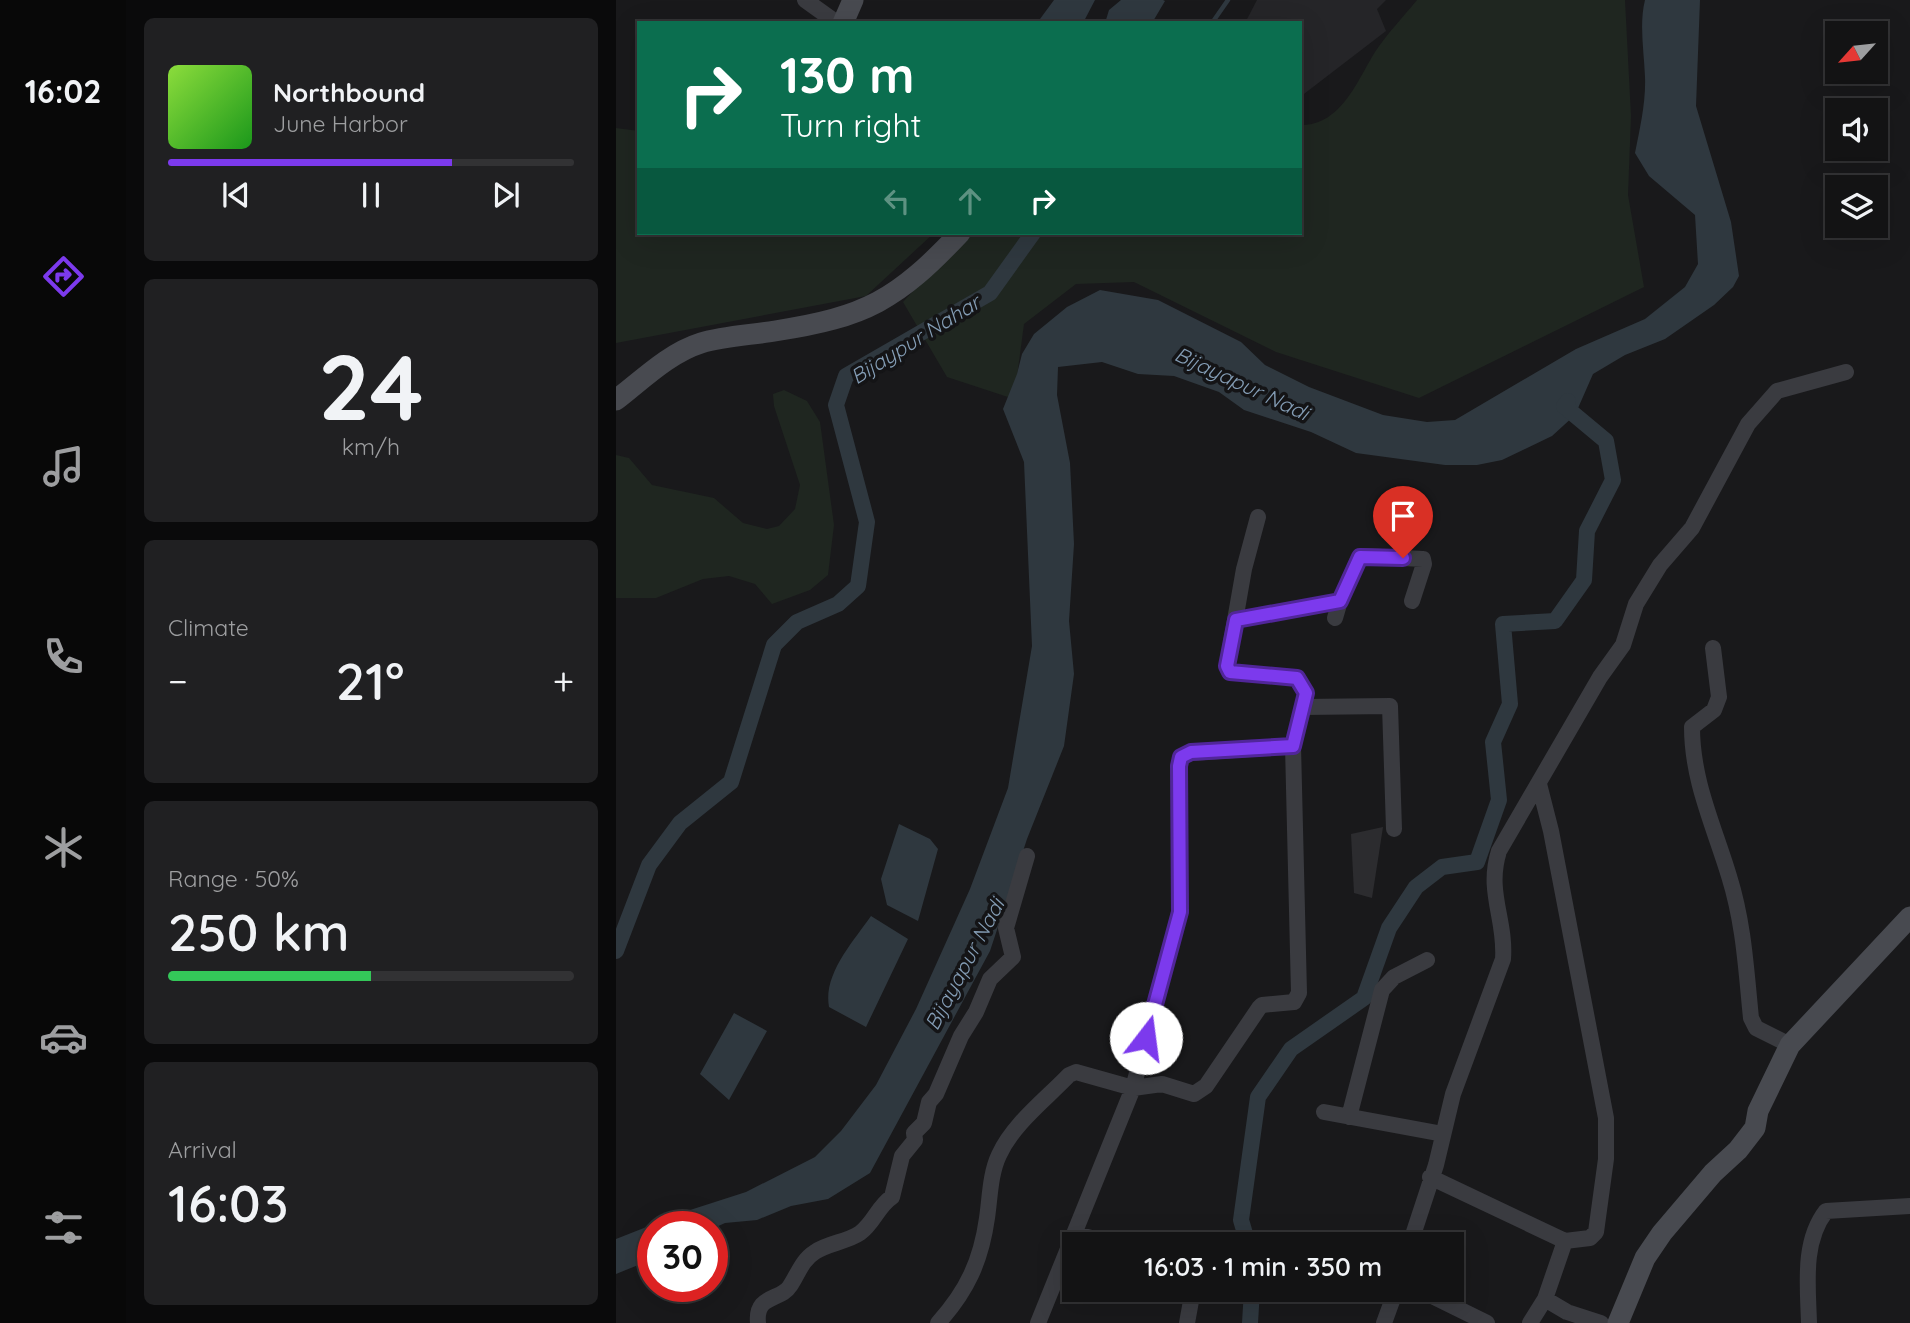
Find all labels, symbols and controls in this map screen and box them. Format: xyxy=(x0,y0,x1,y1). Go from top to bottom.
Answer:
north arrow xyxy=(1825,21,1888,84)
map controls xyxy=(1825,21,1888,238)
text: 130 m xyxy=(780,44,914,105)
icon: right xyxy=(665,49,756,140)
text: 16:02 xyxy=(25,71,101,111)
text: Northbound xyxy=(273,76,425,109)
button: sound xyxy=(1825,98,1888,161)
text: Turn right xyxy=(780,105,921,145)
text: June Harbor xyxy=(273,109,408,138)
button: layers xyxy=(1825,175,1888,238)
icon: previous xyxy=(217,176,255,214)
icon: pause xyxy=(352,176,390,214)
icon: next xyxy=(487,176,525,214)
icon: left xyxy=(878,182,916,220)
icon: ahead xyxy=(951,182,989,220)
icon: right xyxy=(1024,182,1062,220)
icon: directions xyxy=(39,252,88,301)
water label: Bijaypur Nahar xyxy=(845,287,987,389)
text: 24 xyxy=(318,329,424,443)
water label: Bijayapur Nadi xyxy=(1171,341,1315,426)
text: km/h xyxy=(342,432,400,461)
icon: music xyxy=(39,442,88,491)
pin xyxy=(1373,486,1433,558)
icon: arrive xyxy=(1384,497,1422,535)
text: Climate xyxy=(168,613,249,642)
icon: phone xyxy=(39,632,88,681)
text: 21° xyxy=(336,648,404,713)
text: − xyxy=(168,657,188,705)
text: + xyxy=(553,657,574,705)
icon: climate xyxy=(39,823,88,872)
text: Range · 50% xyxy=(168,864,299,893)
water label: Bijayapur Nadi xyxy=(918,892,1011,1034)
text: 250 km xyxy=(168,899,350,964)
position arrow xyxy=(1109,1001,1183,1075)
icon: car xyxy=(39,1013,88,1062)
text: Arrival xyxy=(168,1135,237,1164)
text: 16:03 xyxy=(168,1170,288,1235)
icon: filters xyxy=(39,1203,88,1252)
speed limit sign: 30 xyxy=(637,1211,728,1302)
text: 16:03 · 1 min · 350 m xyxy=(1144,1250,1382,1283)

